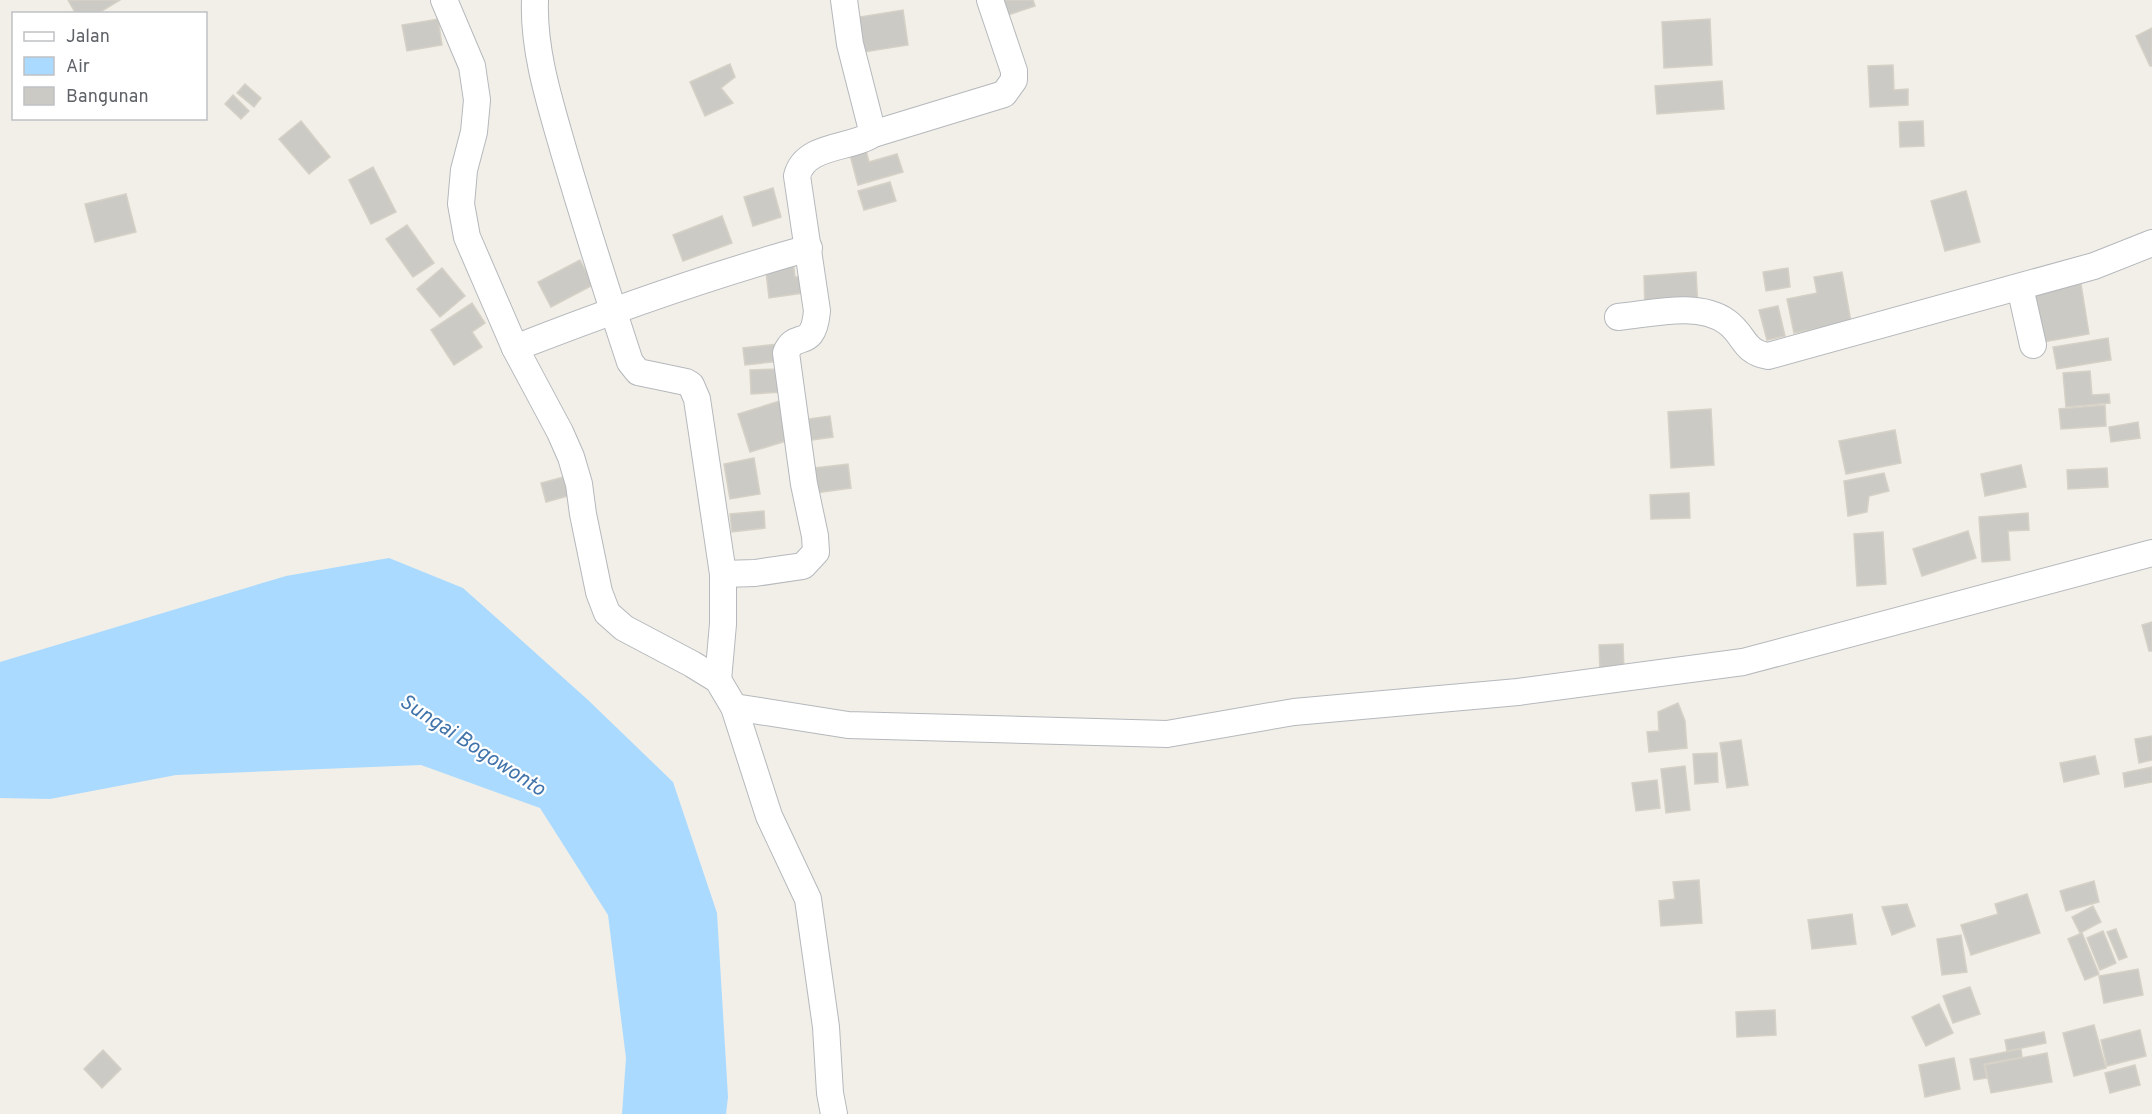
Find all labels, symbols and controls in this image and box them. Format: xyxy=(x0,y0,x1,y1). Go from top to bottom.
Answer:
legend xyxy=(12,12,207,120)
text: Jalan xyxy=(66,26,110,49)
text: Air xyxy=(66,56,90,79)
text: Bangunan xyxy=(66,86,149,109)
water label: Sungai Bogowonto xyxy=(394,689,551,804)

